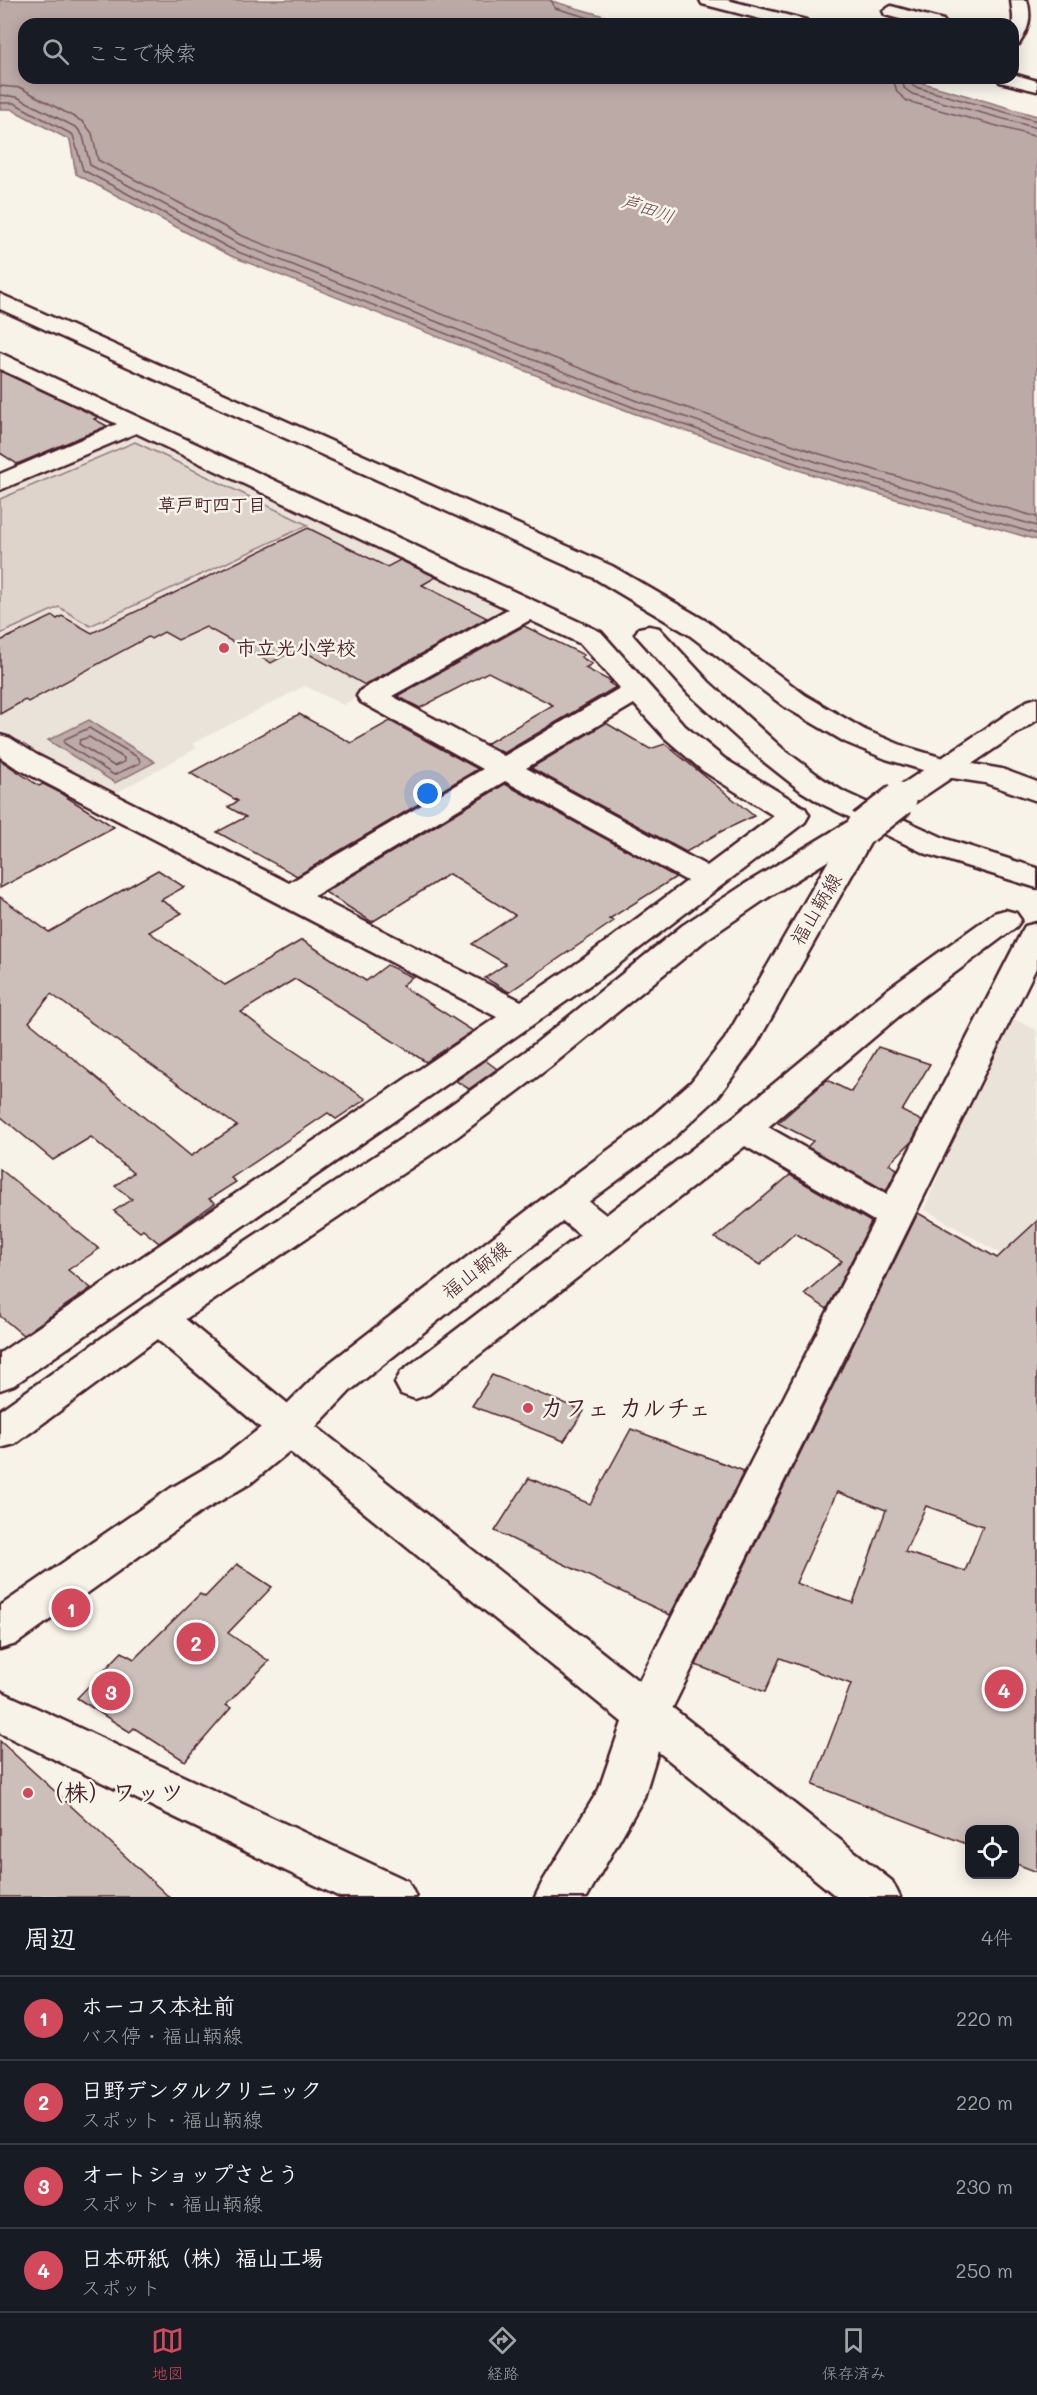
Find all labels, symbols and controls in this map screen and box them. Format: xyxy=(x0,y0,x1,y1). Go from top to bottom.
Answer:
search box xyxy=(18,18,1019,84)
icon: search xyxy=(39,35,72,68)
text: ここで検索 xyxy=(87,38,197,67)
water label: 芦田川 xyxy=(619,188,678,228)
district label: 草戸町四丁目 xyxy=(158,492,266,516)
place label: 市立光小学校 xyxy=(236,634,356,660)
marker: 市立光小学校 xyxy=(217,641,231,655)
your location xyxy=(413,779,442,808)
street label: 福山鞆線 xyxy=(783,868,847,949)
street label: 福山鞆線 xyxy=(436,1234,515,1304)
place label: カフェ カルチェ xyxy=(540,1391,711,1422)
marker: カフェ カルチェ xyxy=(521,1401,535,1415)
pin: 1 xyxy=(52,1586,90,1630)
pin: 2 xyxy=(176,1620,216,1664)
pin: 4 xyxy=(984,1666,1024,1712)
pin: 3 xyxy=(92,1668,130,1714)
place label: （株）ワッツ xyxy=(40,1776,184,1807)
marker: （株）ワッツ xyxy=(21,1786,35,1800)
map controls xyxy=(965,1825,1019,1879)
button: locate xyxy=(965,1825,1019,1879)
text: 周辺 xyxy=(24,1921,76,1955)
text: 4件 xyxy=(981,1924,1013,1950)
text: ホーコス本社前 xyxy=(81,1991,235,2020)
text: 1 xyxy=(39,2005,48,2031)
text: 220 m xyxy=(956,2005,1013,2031)
text: バス停 · 福山鞆線 xyxy=(81,2022,243,2048)
text: 日野デンタルクリニック xyxy=(81,2075,322,2104)
text: 2 xyxy=(38,2089,49,2115)
text: 220 m xyxy=(956,2089,1013,2115)
text: スポット · 福山鞆線 xyxy=(81,2106,263,2132)
text: オートショップさとう xyxy=(81,2159,299,2188)
text: 3 xyxy=(38,2173,50,2199)
text: 230 m xyxy=(955,2173,1013,2199)
text: スポット · 福山鞆線 xyxy=(81,2190,263,2216)
text: 日本研紙（株）福山工場 xyxy=(81,2243,323,2272)
text: 4 xyxy=(37,2257,50,2283)
text: 250 m xyxy=(956,2257,1013,2283)
text: スポット xyxy=(81,2274,161,2300)
tab: 地図 xyxy=(151,2324,184,2384)
tab: 経路 xyxy=(486,2324,519,2384)
tab: 保存済み xyxy=(822,2324,886,2384)

